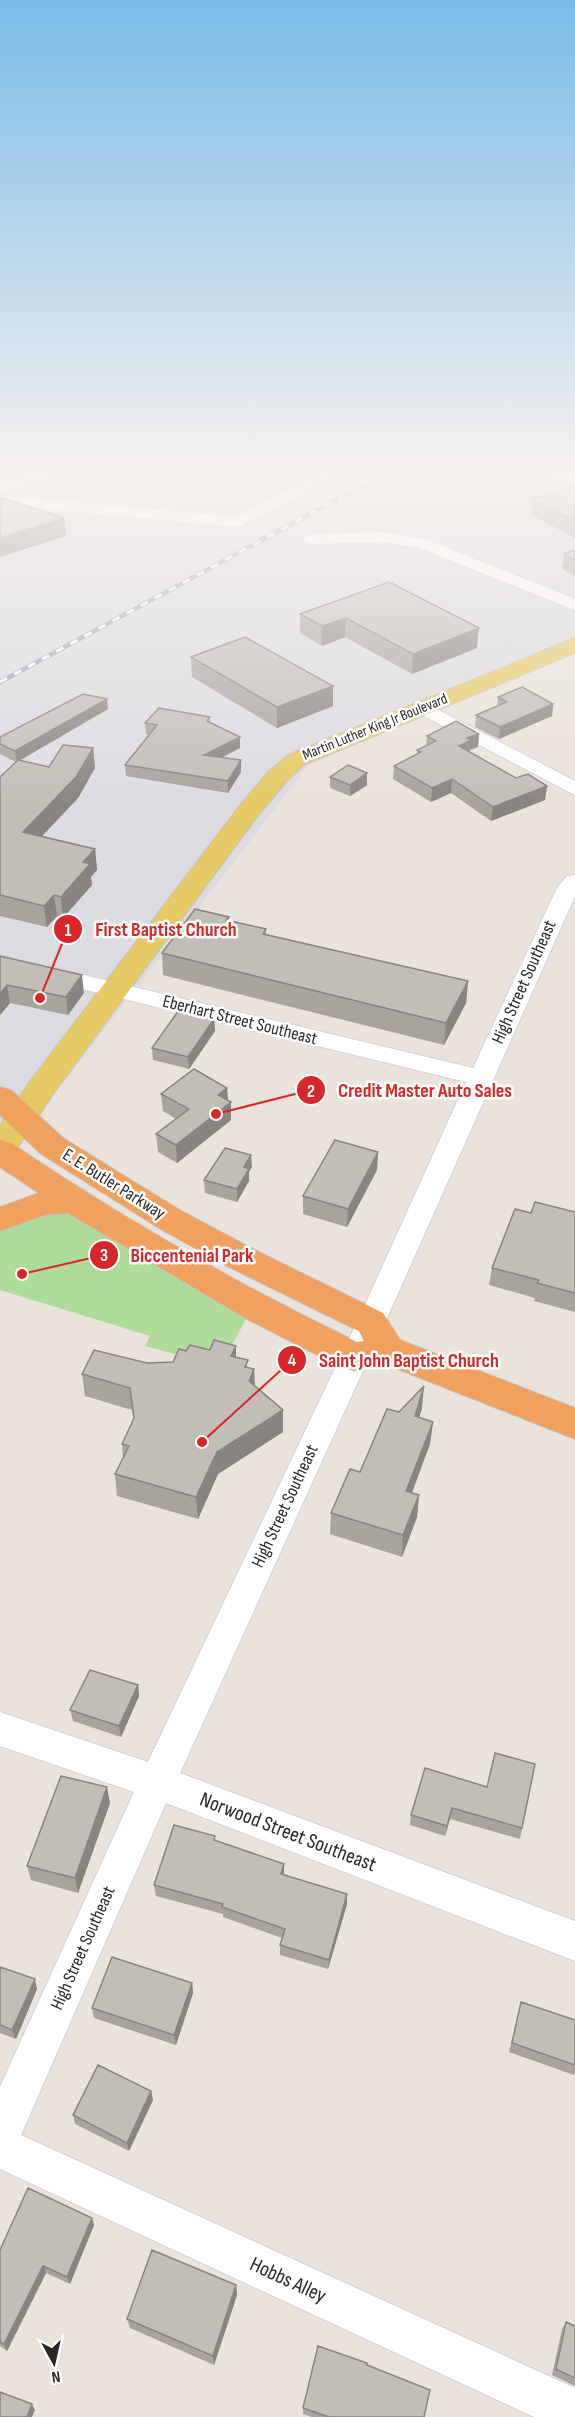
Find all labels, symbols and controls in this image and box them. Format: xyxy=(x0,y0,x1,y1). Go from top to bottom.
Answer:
street label: Martin Luther King Jr Boulevard xyxy=(300,689,450,765)
callout: First Baptist Church xyxy=(53,910,249,948)
street label: High Street Southeast xyxy=(487,916,561,1047)
text: First Baptist Church xyxy=(95,918,237,942)
text: 1 xyxy=(64,920,72,941)
street label: Eberhart Street Southeast xyxy=(161,991,320,1049)
callout: Credit Master Auto Sales xyxy=(296,1071,524,1109)
text: Credit Master Auto Sales xyxy=(338,1079,512,1103)
text: 2 xyxy=(307,1081,315,1102)
street label: E. E. Butler Parkway xyxy=(59,1144,169,1224)
callout: Biccentenial Park xyxy=(89,1236,266,1274)
text: Biccentenial Park xyxy=(131,1244,254,1268)
text: 3 xyxy=(100,1245,108,1266)
callout: Saint John Baptist Church xyxy=(277,1341,511,1379)
text: Saint John Baptist Church xyxy=(319,1349,499,1373)
text: 4 xyxy=(288,1350,297,1371)
street label: High Street Southeast xyxy=(247,1441,323,1571)
street label: Norwood Street Southeast xyxy=(196,1787,380,1877)
street label: High Street Southeast xyxy=(46,1882,120,2013)
street label: Hobbs Alley xyxy=(246,2252,330,2308)
north arrow xyxy=(24,2333,84,2393)
text: N xyxy=(50,2366,61,2386)

